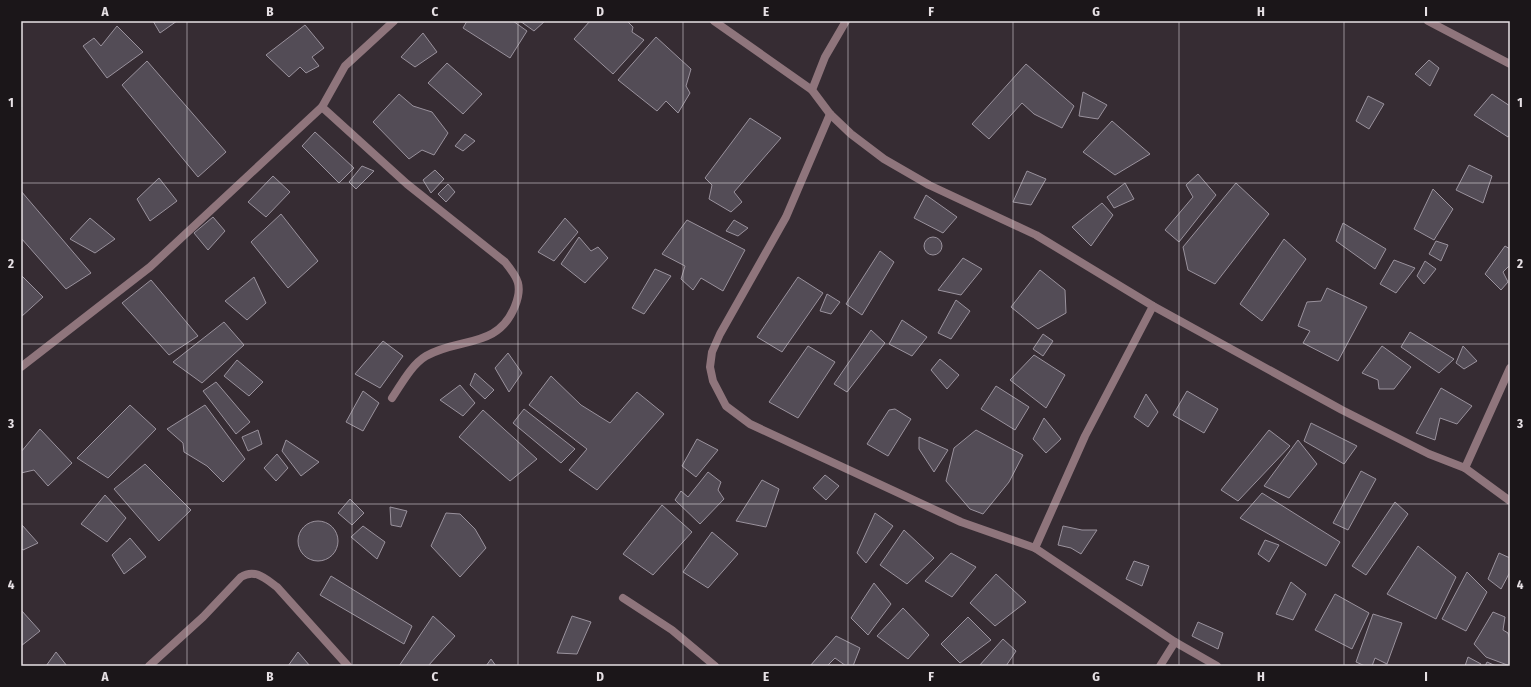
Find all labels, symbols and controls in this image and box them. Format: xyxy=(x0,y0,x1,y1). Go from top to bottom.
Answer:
text: A xyxy=(100,4,109,19)
text: B xyxy=(266,4,274,19)
text: C xyxy=(432,4,439,19)
text: D xyxy=(596,4,604,19)
text: E xyxy=(763,4,769,19)
text: F xyxy=(928,4,934,19)
text: G xyxy=(1092,4,1100,19)
text: H xyxy=(1257,4,1265,19)
text: I xyxy=(1424,4,1428,19)
text: 1 xyxy=(8,95,14,110)
text: 1 xyxy=(1517,95,1523,110)
text: 2 xyxy=(7,256,14,271)
text: 2 xyxy=(1516,256,1523,271)
text: 3 xyxy=(7,416,14,431)
text: 3 xyxy=(1516,416,1523,431)
text: 4 xyxy=(8,577,15,592)
text: 4 xyxy=(1517,577,1524,592)
text: A xyxy=(100,669,109,684)
text: B xyxy=(266,669,274,684)
text: C xyxy=(432,669,439,684)
text: D xyxy=(596,669,604,684)
text: E xyxy=(763,669,769,684)
text: F xyxy=(928,669,934,684)
text: G xyxy=(1092,669,1100,684)
text: H xyxy=(1257,669,1265,684)
text: I xyxy=(1424,669,1428,684)

